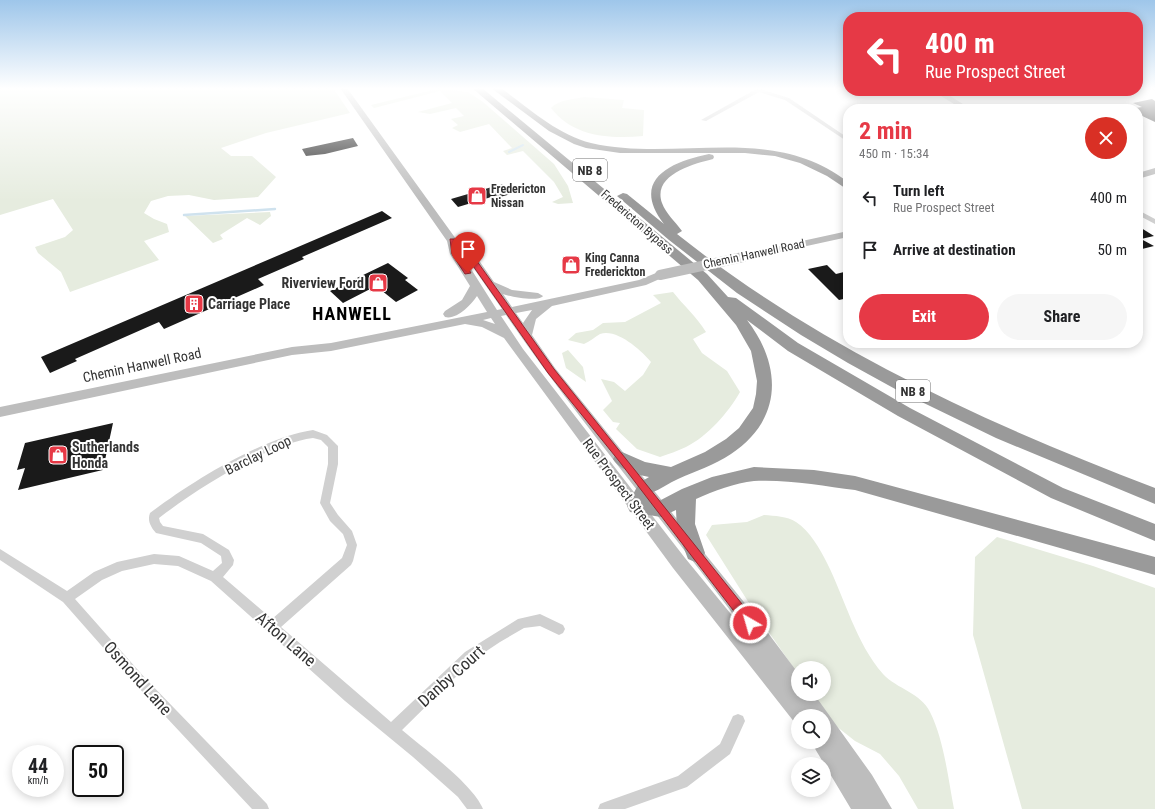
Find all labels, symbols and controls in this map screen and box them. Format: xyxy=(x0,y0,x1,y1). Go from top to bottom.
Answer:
text: 400 m xyxy=(925,27,995,60)
icon: left xyxy=(859,28,911,80)
text: Rue Prospect Street xyxy=(925,61,1066,82)
text: 2 min xyxy=(859,117,912,145)
button: close xyxy=(1085,117,1127,159)
text: 450 m · 15:34 xyxy=(859,146,929,161)
road number: NB 8 xyxy=(573,159,607,181)
place label: Fredericton Nissan xyxy=(491,182,546,210)
text: Turn left xyxy=(893,182,944,200)
shop icon: Fredericton Nissan xyxy=(466,185,488,207)
street label: Fredericton Bypass xyxy=(598,187,676,257)
icon: left xyxy=(859,187,881,209)
text: 400 m xyxy=(1090,189,1127,207)
text: Rue Prospect Street xyxy=(893,200,995,215)
pin xyxy=(451,232,485,273)
street label: Chemin Hanwell Road xyxy=(702,236,806,272)
icon: arrive xyxy=(457,238,479,260)
icon: arrive xyxy=(859,239,881,261)
text: Arrive at destination xyxy=(893,241,1016,259)
text: 50 m xyxy=(1097,241,1127,259)
place label: King Canna Frederickton xyxy=(585,251,646,279)
shop icon: King Canna Frederickton xyxy=(560,254,582,276)
shop icon: Riverview Ford xyxy=(367,272,389,294)
place label: Riverview Ford xyxy=(282,275,364,291)
building icon: Carriage Place xyxy=(183,293,205,315)
button: Exit xyxy=(859,294,989,340)
button: Share xyxy=(997,294,1127,340)
place label: Carriage Place xyxy=(208,296,290,312)
district label: HANWELL xyxy=(312,303,392,324)
street label: Chemin Hanwell Road xyxy=(81,345,203,385)
road number: NB 8 xyxy=(896,380,930,402)
street label: Barclay Loop xyxy=(222,432,294,478)
street label: Rue Prospect Street xyxy=(580,436,658,532)
place label: Sutherlands Honda xyxy=(72,439,139,471)
shop icon: Sutherlands Honda xyxy=(47,444,69,466)
position arrow xyxy=(729,602,771,644)
street label: Afton Lane xyxy=(252,607,320,671)
street label: Osmond Lane xyxy=(100,637,176,719)
street label: Danby Court xyxy=(414,641,488,711)
map controls xyxy=(791,661,831,797)
button: sound xyxy=(791,661,831,701)
button: search xyxy=(791,709,831,749)
speed limit sign: 50 xyxy=(72,745,124,797)
text: 44 xyxy=(28,754,48,778)
button: layers xyxy=(791,757,831,797)
text: km/h xyxy=(28,775,48,786)

